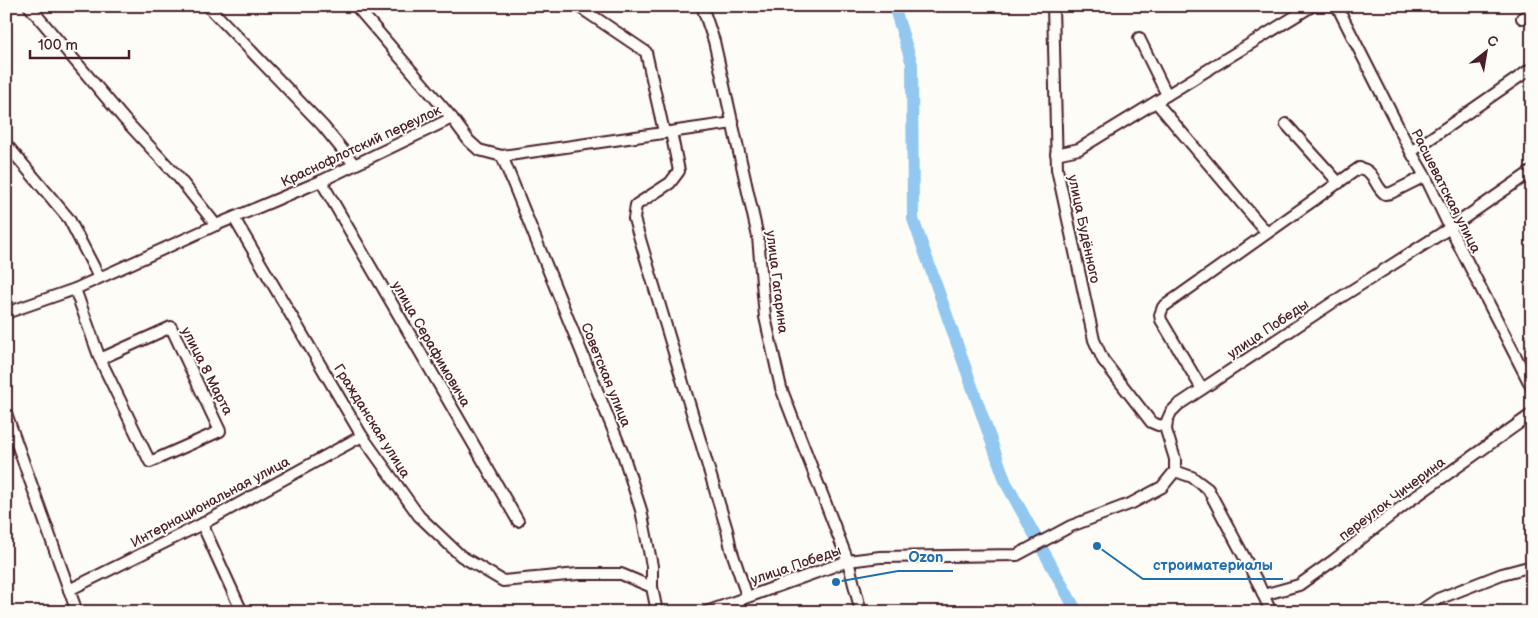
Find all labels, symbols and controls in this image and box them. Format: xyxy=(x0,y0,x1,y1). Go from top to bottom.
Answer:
scale bar xyxy=(30,28,129,60)
north arrow xyxy=(1460,28,1510,78)
text: С xyxy=(1484,31,1501,51)
text: 100 m xyxy=(38,36,78,55)
street label: Краснофлотский переулок xyxy=(278,101,444,191)
street label: Расшеватская улица xyxy=(1407,126,1485,257)
street label: улица Будённого xyxy=(1064,173,1104,285)
street label: улица Гагарина xyxy=(762,229,792,335)
street label: улица Серафимовича xyxy=(388,278,474,411)
street label: улица Победы xyxy=(1224,296,1312,362)
street label: Советская улица xyxy=(577,320,635,430)
street label: улица 8 Марта xyxy=(178,324,237,419)
street label: Гражданская улица xyxy=(330,361,414,482)
street label: Интернациональная улица xyxy=(128,452,293,551)
street label: переулок Чичерина xyxy=(1336,453,1449,544)
callout: Ozon xyxy=(898,541,953,571)
street label: улица Победы xyxy=(749,542,843,588)
text: Ozon xyxy=(909,548,943,567)
callout: строиматериалы xyxy=(1143,549,1283,579)
text: строиматериалы xyxy=(1153,556,1273,575)

